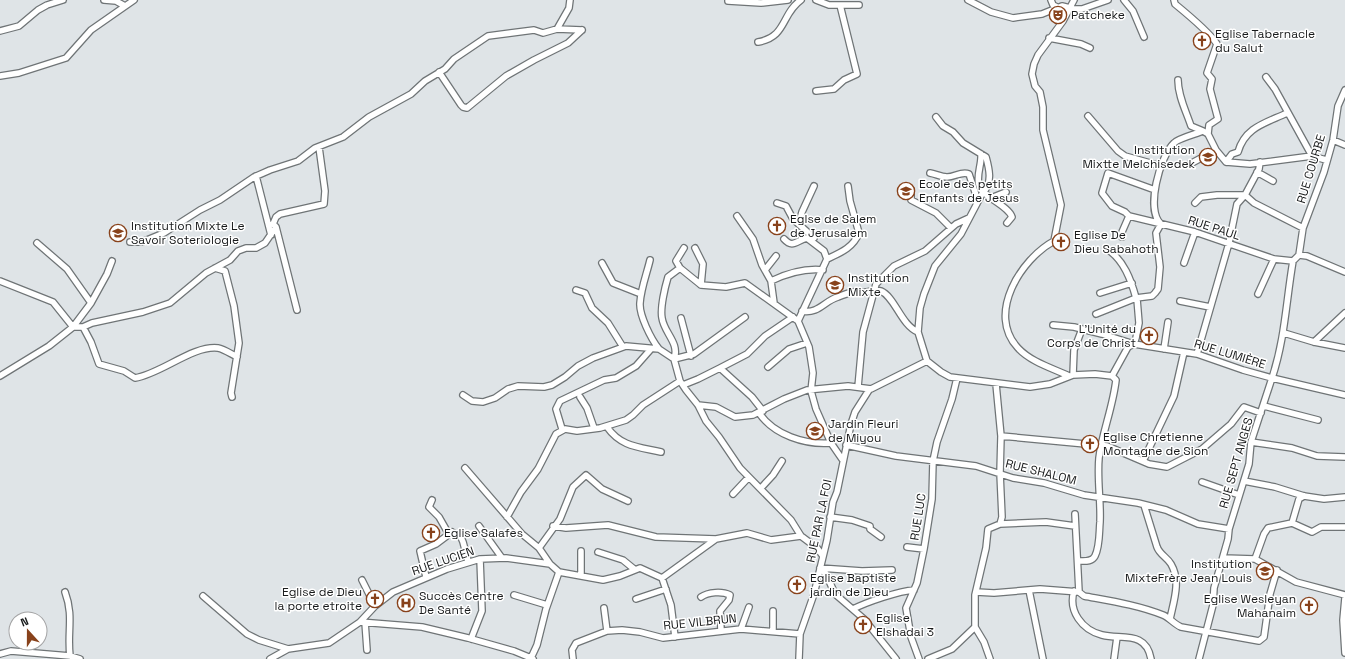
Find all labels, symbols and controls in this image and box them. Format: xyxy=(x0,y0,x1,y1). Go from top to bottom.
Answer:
theatre icon: Patcheke xyxy=(1048,5,1068,25)
place label: Patcheke xyxy=(1071,7,1125,23)
place label: Eglise Tabernacle du Salut xyxy=(1215,26,1315,56)
church icon: Eglise Tabernacle du Salut xyxy=(1192,31,1212,51)
street label: RUE COURBE xyxy=(1293,132,1329,205)
place label: Institution Mixtte Melchisedek xyxy=(1082,142,1196,172)
school or university icon: Institution Mixtte Melchisedek xyxy=(1198,147,1218,167)
place label: Ecole des petits Enfants de Jesus xyxy=(919,176,1019,206)
school or university icon: Ecole des petits Enfants de Jesus xyxy=(896,181,916,201)
place label: Eglse de Salem de Jerusalem xyxy=(790,211,876,241)
street label: RUE PAUL xyxy=(1186,212,1243,244)
church icon: Eglse de Salem de Jerusalem xyxy=(767,216,787,236)
place label: Institution Mixte Le Savoir Soteriologie xyxy=(131,218,245,248)
school or university icon: Institution Mixte Le Savoir Soteriologie xyxy=(108,223,128,243)
place label: Eglise De Dieu Sabahoth xyxy=(1074,227,1159,257)
church icon: Eglise De Dieu Sabahoth xyxy=(1051,232,1071,252)
place label: Institution Mixte xyxy=(848,270,909,300)
school or university icon: Institution Mixte xyxy=(825,275,845,295)
place label: L'Unité du Corps de Christ xyxy=(1047,321,1136,351)
church icon: L'Unité du Corps de Christ xyxy=(1139,326,1159,346)
street label: RUE LUMIÈRE xyxy=(1192,336,1268,373)
place label: Jardin Fleuri de Miyou xyxy=(828,416,899,446)
street label: RUE SEPT ANGES xyxy=(1215,416,1257,510)
school or university icon: Jardin Fleuri de Miyou xyxy=(805,421,825,441)
place label: Eglise Chretienne Montagne de Sion xyxy=(1103,429,1208,459)
church icon: Eglise Chretienne Montagne de Sion xyxy=(1080,434,1100,454)
street label: RUE SHALOM xyxy=(1004,455,1078,489)
street label: RUE PAR LA FOI xyxy=(802,478,836,564)
street label: RUE LUC xyxy=(906,492,930,542)
church icon: Eglise Salafes xyxy=(421,523,441,543)
place label: Eglise Salafes xyxy=(444,525,523,541)
street label: RUE LUCIEN xyxy=(410,543,476,579)
place label: Institution MixteFrère Jean Louis xyxy=(1125,556,1252,586)
school or university icon: Institution MixteFrère Jean Louis xyxy=(1255,561,1275,581)
place label: Eglise Baptiste jardin de Dieu xyxy=(809,570,896,600)
church icon: Eglise Baptiste jardin de Dieu xyxy=(787,575,807,595)
place label: Eglise de Dieu la porte etroite xyxy=(274,584,362,614)
place label: Succès Centre De Santé xyxy=(419,588,504,618)
church icon: Eglise de Dieu la porte etroite xyxy=(365,589,385,609)
place label: Eglise Wesleyan Mahanaim xyxy=(1204,591,1296,621)
hospital icon: Succès Centre De Santé xyxy=(396,593,416,613)
church icon: Eglise Wesleyan Mahanaim xyxy=(1299,596,1319,616)
street label: RUE VILBRUN xyxy=(663,610,737,634)
place label: Eglise Elshadai 3 xyxy=(876,610,934,640)
north arrow xyxy=(8,611,48,651)
text: N xyxy=(18,614,30,630)
church icon: Eglise Elshadai 3 xyxy=(853,615,873,635)

